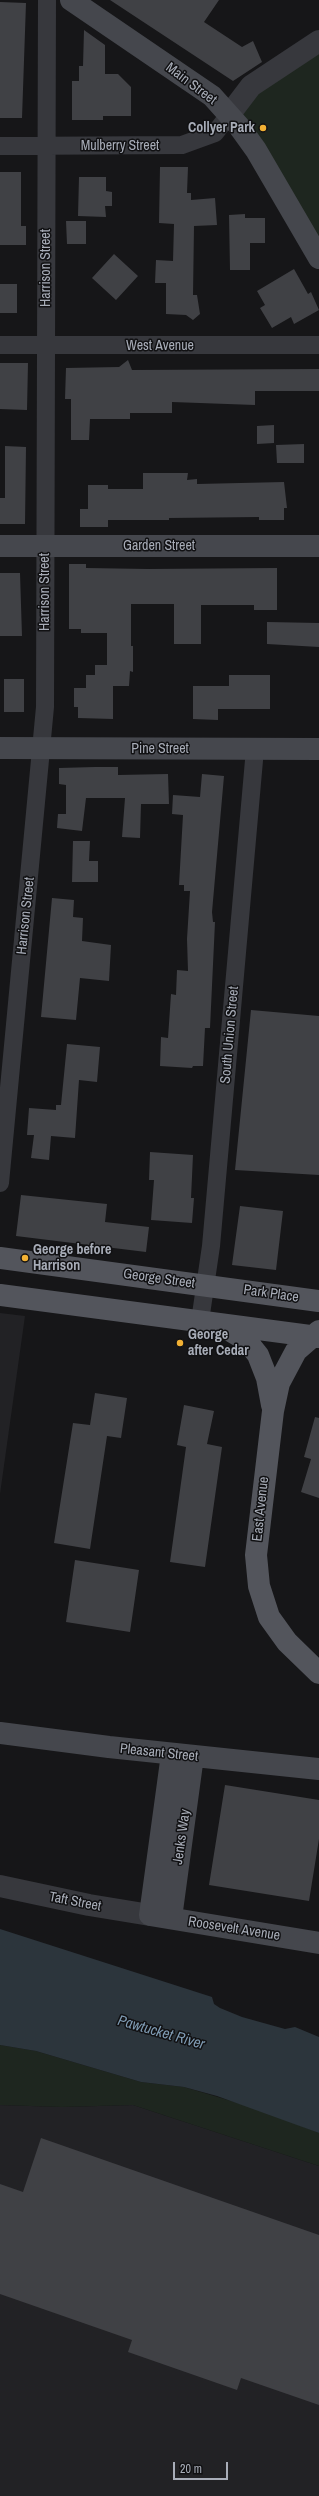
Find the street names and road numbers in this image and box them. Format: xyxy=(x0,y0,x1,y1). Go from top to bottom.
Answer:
street label: Main Street xyxy=(162,59,220,109)
street label: Mulberry Street xyxy=(81,138,159,154)
street label: Harrison Street xyxy=(38,229,54,307)
street label: West Avenue xyxy=(126,338,194,354)
street label: Garden Street xyxy=(123,538,195,554)
street label: Harrison Street xyxy=(37,553,53,631)
street label: Pine Street xyxy=(131,741,189,757)
street label: Harrison Street xyxy=(14,876,38,956)
street label: South Union Street xyxy=(217,986,243,1084)
street label: George Street xyxy=(122,1266,196,1292)
street label: Park Place xyxy=(242,1282,300,1306)
street label: East Avenue xyxy=(249,1476,273,1542)
street label: Pleasant Street xyxy=(119,1741,199,1765)
street label: Jenks Way xyxy=(170,1808,194,1866)
street label: Taft Street xyxy=(48,1889,102,1915)
street label: Roosevelt Avenue xyxy=(187,1913,281,1945)

